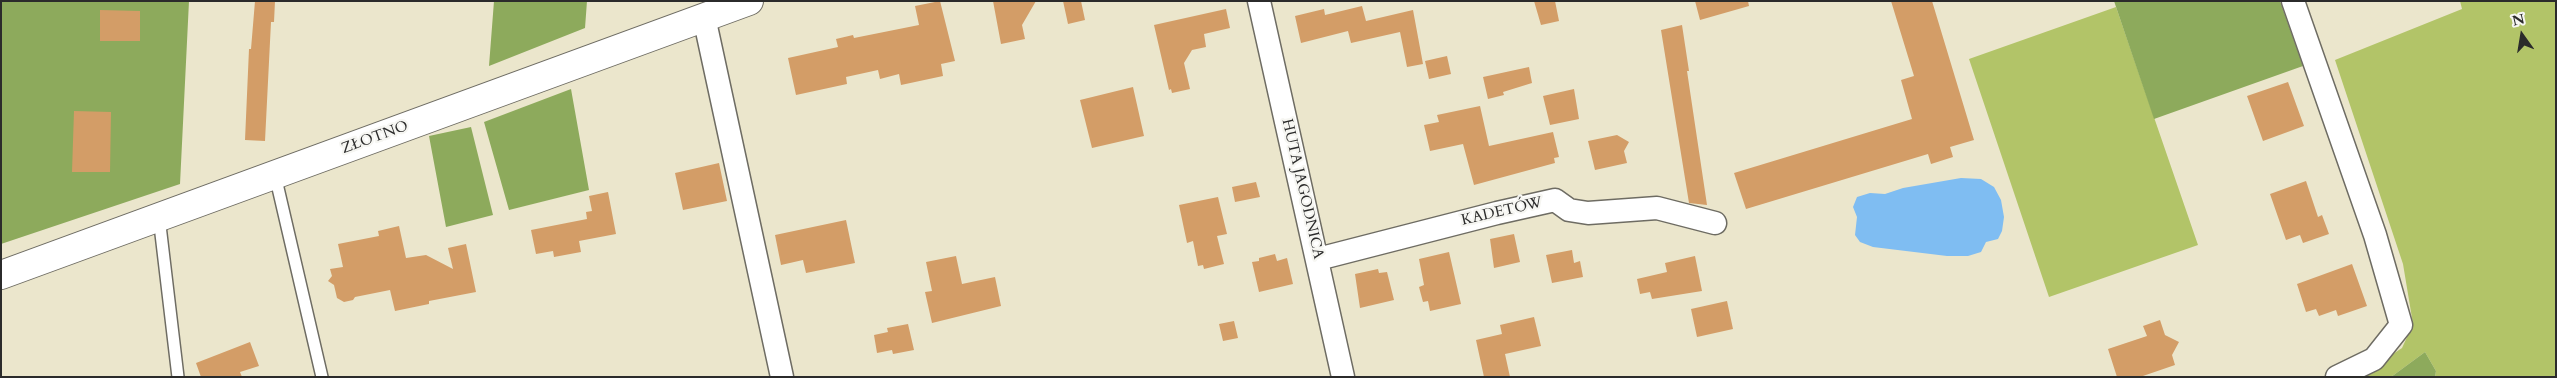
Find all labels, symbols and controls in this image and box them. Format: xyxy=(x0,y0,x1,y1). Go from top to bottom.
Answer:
text: N xyxy=(2510,9,2527,31)
north arrow xyxy=(2497,10,2547,60)
street label: HUTA JAGODNICA xyxy=(1277,117,1327,261)
street label: ZŁOTNO xyxy=(339,118,411,158)
street label: KADETÓW xyxy=(1460,194,1544,230)

